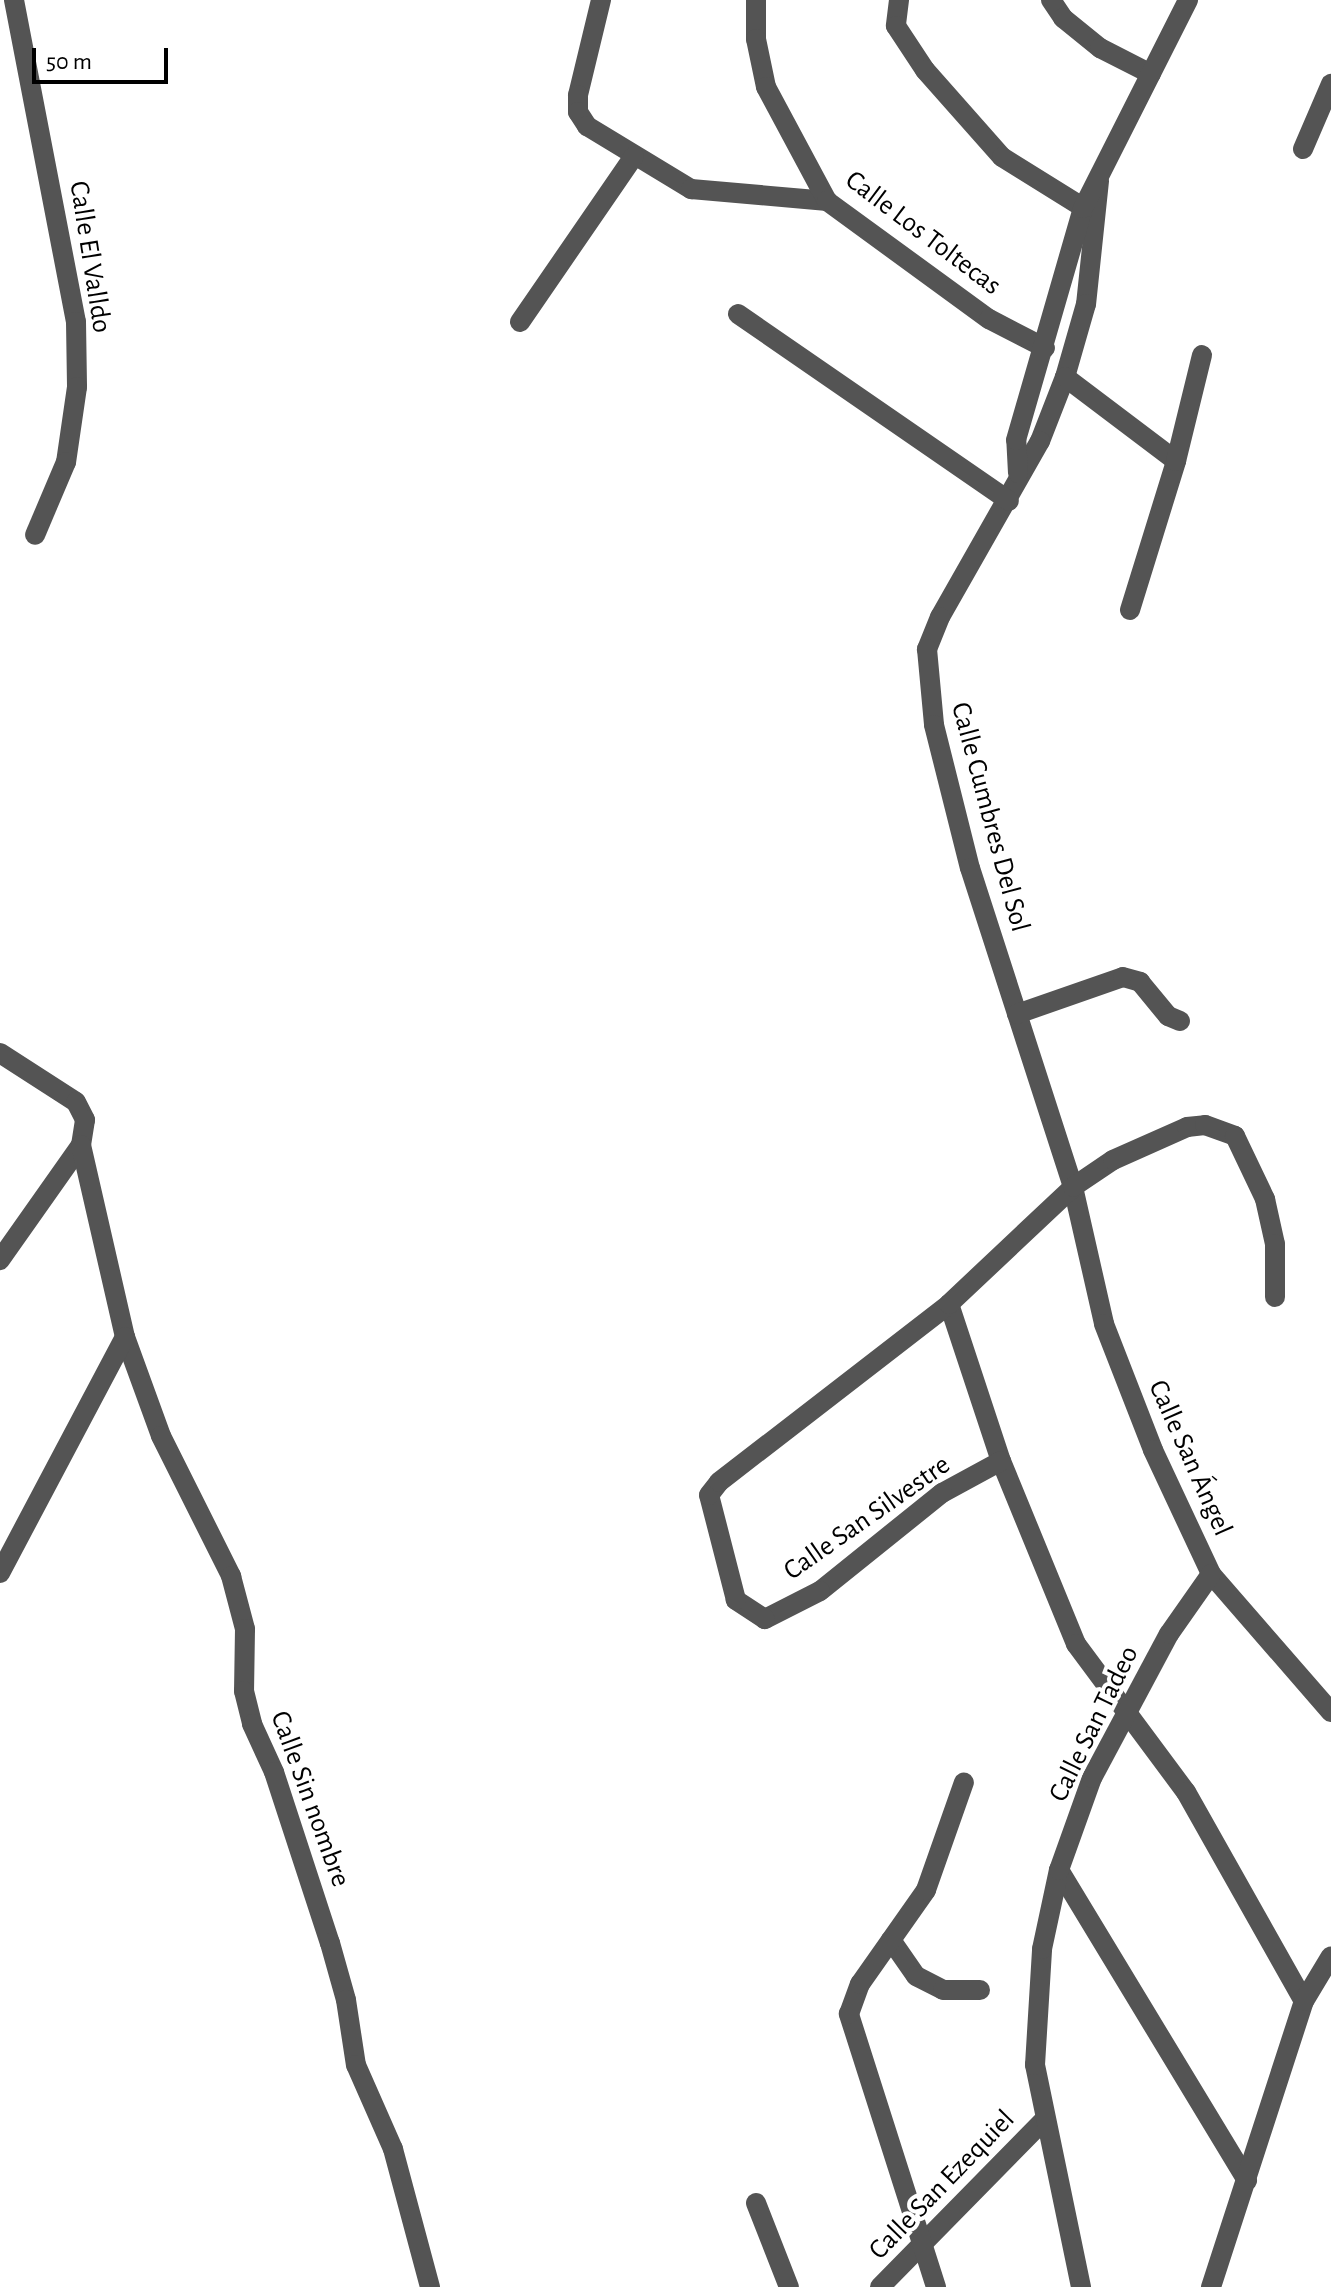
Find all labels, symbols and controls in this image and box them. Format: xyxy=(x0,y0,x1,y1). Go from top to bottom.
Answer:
scale bar xyxy=(36,32,172,82)
text: 50 m xyxy=(46,50,92,74)
street label: Calle Los Toltecas xyxy=(838,163,1008,303)
street label: Calle El Valldo xyxy=(61,179,119,335)
street label: Calle Cumbres Del Sol xyxy=(943,699,1037,935)
street label: Calle San Ángel xyxy=(1141,1375,1239,1541)
street label: Calle San Silvestre xyxy=(777,1448,957,1588)
street label: Calle San Tadeo xyxy=(1042,1641,1146,1807)
street label: Calle Sin nombre xyxy=(263,1707,357,1891)
street label: Calle San Ezequiel xyxy=(862,2103,1022,2267)

